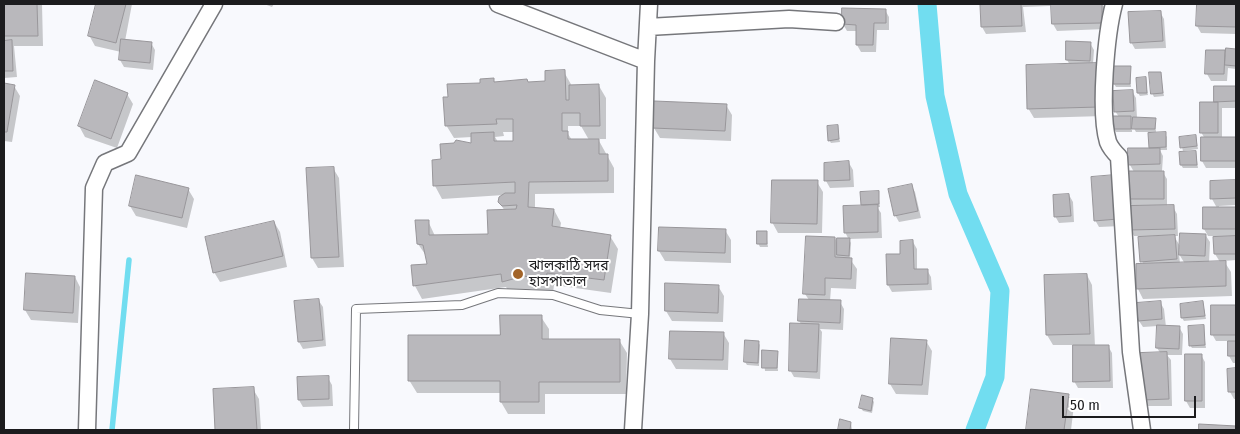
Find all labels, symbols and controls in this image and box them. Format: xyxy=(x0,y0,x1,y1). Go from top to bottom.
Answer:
place label: ঝালকাঠি সদর হাসপাতাল xyxy=(529,258,609,290)
marker: ঝালকাঠি সদর হাসপাতাল xyxy=(511,267,525,281)
scale bar xyxy=(1065,386,1199,418)
text: 50 m xyxy=(1070,396,1100,414)

